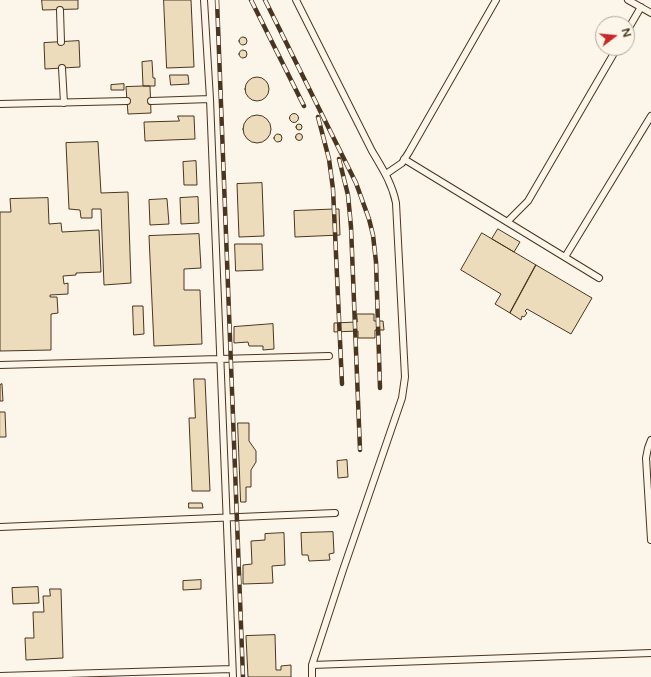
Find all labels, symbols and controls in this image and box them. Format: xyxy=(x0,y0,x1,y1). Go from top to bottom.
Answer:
north arrow xyxy=(595,16,635,56)
text: N xyxy=(619,27,634,39)

